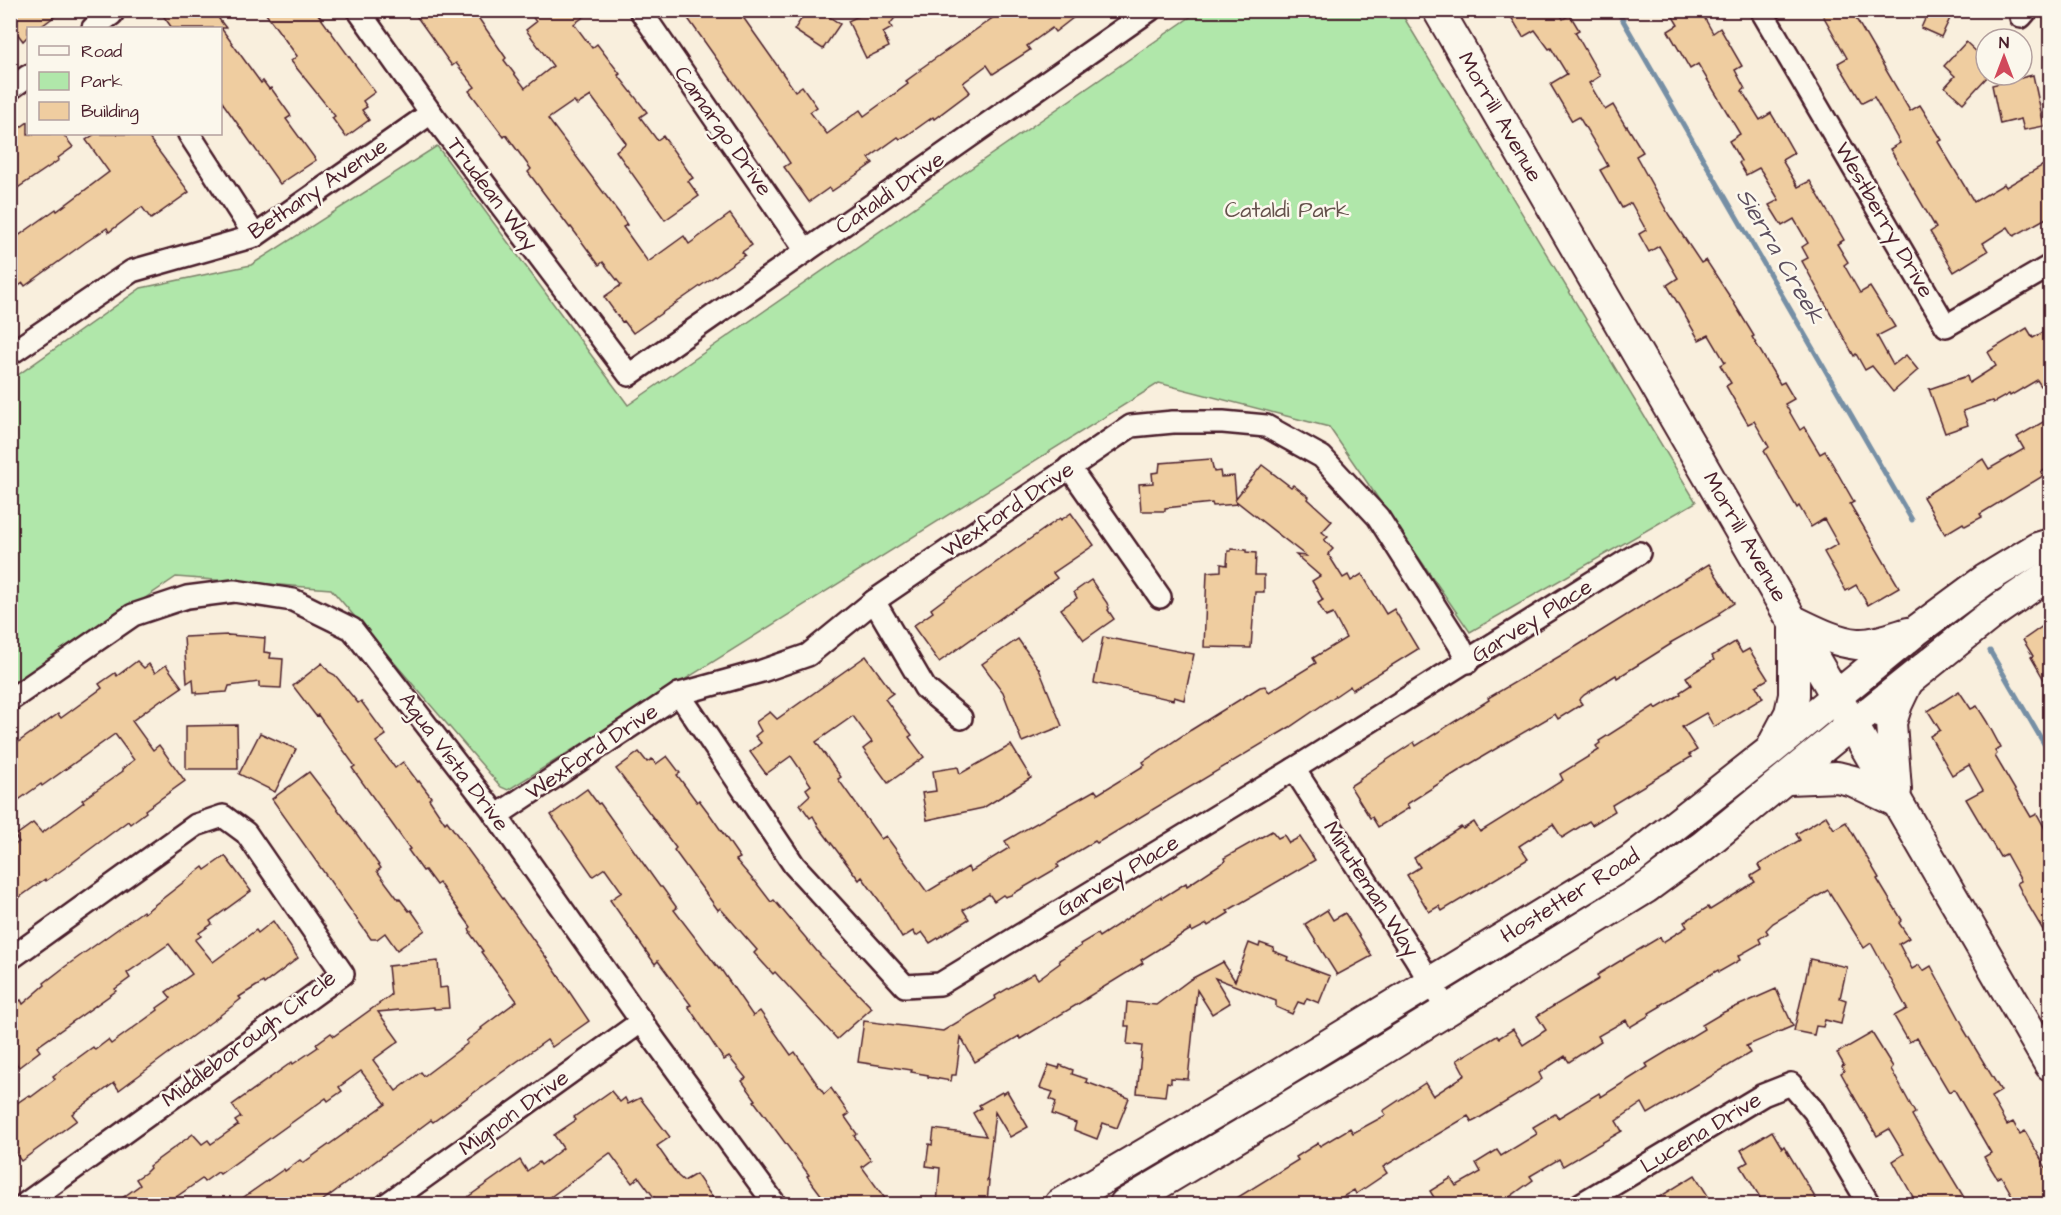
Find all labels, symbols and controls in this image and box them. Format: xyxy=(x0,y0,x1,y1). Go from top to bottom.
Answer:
legend xyxy=(27,27,222,135)
north arrow xyxy=(1974,27,2034,87)
text: N xyxy=(1999,32,2009,54)
text: Road xyxy=(81,39,122,64)
street label: Morrill Avenue xyxy=(1450,46,1550,188)
street label: Camargo Drive xyxy=(666,60,780,203)
text: Park xyxy=(81,69,123,94)
text: Building xyxy=(81,99,139,125)
street label: Bethany Avenue xyxy=(242,131,394,248)
street label: Trudean Way xyxy=(438,131,545,258)
street label: Westberry Drive xyxy=(1826,136,1941,304)
street label: Cataldi Drive xyxy=(829,144,951,242)
water label: Sierra Creek xyxy=(1727,182,1833,331)
park label: Cataldi Park xyxy=(1225,195,1350,226)
street label: Wexford Drive xyxy=(936,454,1080,566)
street label: Morrill Avenue xyxy=(1695,466,1795,608)
street label: Garvey Place xyxy=(1466,571,1599,671)
street label: Agua Vista Drive xyxy=(391,686,517,839)
street label: Wexford Drive xyxy=(520,696,664,808)
street label: Minuteman Way xyxy=(1315,815,1427,964)
street label: Garvey Place xyxy=(1051,827,1185,925)
street label: Hostetter Road xyxy=(1494,841,1646,951)
street label: Middleborough Circle xyxy=(155,963,343,1116)
street label: Mignon Drive xyxy=(453,1062,576,1164)
street label: Lucena Drive xyxy=(1635,1085,1767,1181)

